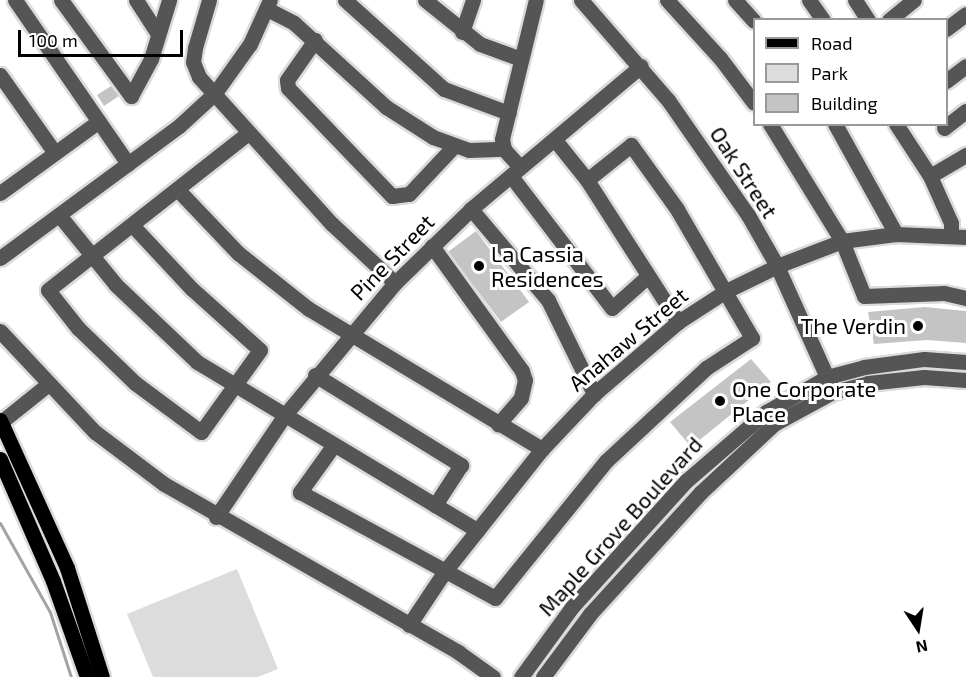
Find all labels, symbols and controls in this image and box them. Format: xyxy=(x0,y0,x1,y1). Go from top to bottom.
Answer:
scale bar xyxy=(21,18,186,56)
legend xyxy=(753,18,948,126)
text: 100 m xyxy=(29,29,78,51)
text: Road xyxy=(811,32,852,54)
text: Park xyxy=(811,62,848,84)
text: Building xyxy=(811,92,878,114)
street label: Oak Street xyxy=(705,121,783,223)
street label: Pine Street xyxy=(345,209,439,305)
place label: La Cassia Residences xyxy=(491,240,604,292)
marker: La Cassia Residences xyxy=(472,259,486,273)
street label: Anahaw Street xyxy=(563,281,693,397)
place label: The Verdin xyxy=(800,313,906,339)
marker: The Verdin xyxy=(911,319,925,333)
place label: One Corporate Place xyxy=(732,375,876,427)
marker: One Corporate Place xyxy=(713,394,727,408)
street label: Maple Grove Boulevard xyxy=(533,431,707,621)
north arrow xyxy=(888,599,948,659)
text: N xyxy=(914,637,929,658)

